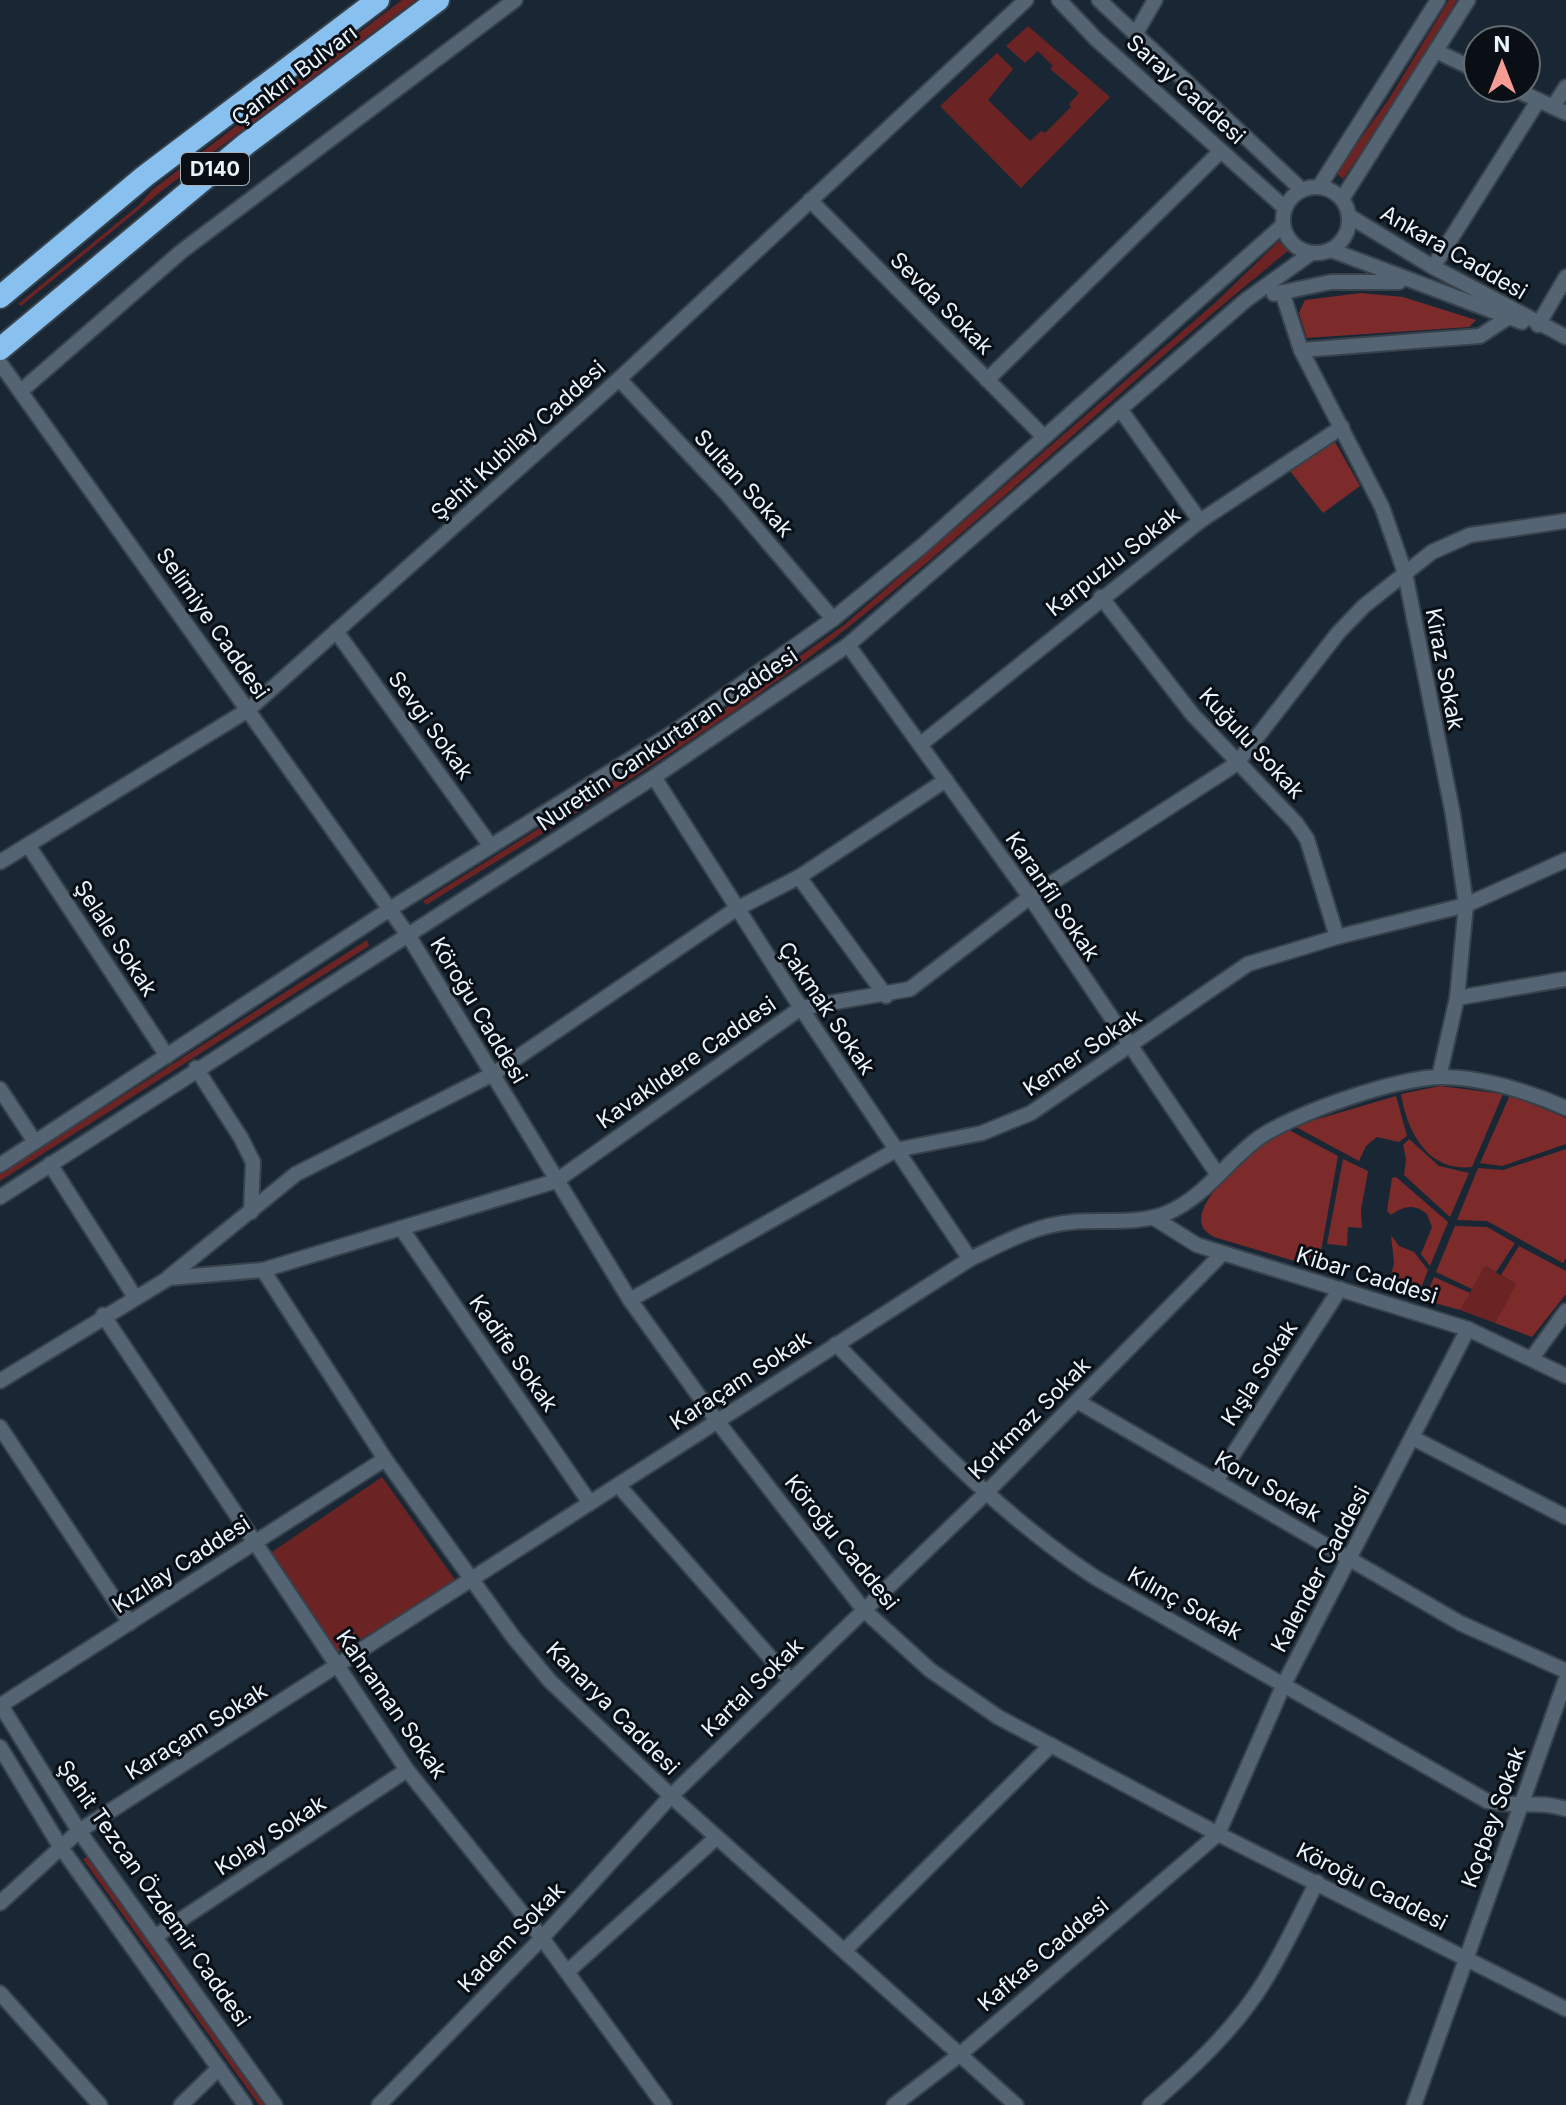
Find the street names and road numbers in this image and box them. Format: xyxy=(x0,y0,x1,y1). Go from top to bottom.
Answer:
street label: Çankırı Bulvarı xyxy=(226,19,362,131)
street label: Saray Caddesi xyxy=(1121,29,1251,149)
road number: D140 xyxy=(181,153,249,185)
street label: Ankara Caddesi xyxy=(1376,200,1532,304)
street label: Sevda Sokak xyxy=(885,246,999,360)
street label: Şehit Kubilay Caddesi xyxy=(425,355,611,525)
street label: Sultan Sokak xyxy=(689,424,799,542)
street label: Karpuzlu Sokak xyxy=(1041,501,1185,621)
street label: Selimiye Caddesi xyxy=(151,543,275,703)
street label: Kiraz Sokak xyxy=(1420,606,1470,732)
street label: Nurettin Cankurtaran Caddesi xyxy=(532,642,802,836)
street label: Sevgi Sokak xyxy=(383,666,479,784)
street label: Kuğulu Sokak xyxy=(1194,682,1310,804)
street label: Karanfil Sokak xyxy=(1000,827,1106,965)
street label: Şelale Sokak xyxy=(69,875,163,1001)
street label: Köroğu Caddesi xyxy=(425,932,533,1088)
street label: Çakmak Sokak xyxy=(773,937,881,1079)
street label: Kavaklıdere Caddesi xyxy=(592,990,780,1134)
street label: Kemer Sokak xyxy=(1018,1003,1146,1101)
street label: Kibar Caddesi xyxy=(1293,1241,1441,1309)
street label: Kadife Sokak xyxy=(464,1290,564,1416)
street label: Kışla Sokak xyxy=(1215,1316,1303,1430)
street label: Karaçam Sokak xyxy=(665,1325,815,1435)
street label: Korkmaz Sokak xyxy=(963,1352,1095,1484)
street label: Koru Sokak xyxy=(1210,1445,1326,1527)
street label: Köroğu Caddesi xyxy=(780,1469,904,1615)
street label: Kalender Caddesi xyxy=(1265,1482,1375,1656)
street label: Kızılay Caddesi xyxy=(107,1510,255,1618)
street label: Kılınç Sokak xyxy=(1123,1561,1247,1645)
street label: Kahraman Sokak xyxy=(331,1625,453,1783)
street label: Kartal Sokak xyxy=(696,1632,808,1742)
street label: Kanarya Caddesi xyxy=(541,1636,685,1780)
street label: Karaçam Sokak xyxy=(120,1677,272,1785)
street label: Koçbey Sokak xyxy=(1455,1743,1531,1891)
street label: Şehit Tezcan Özdemir Caddesi xyxy=(52,1755,256,2031)
street label: Kolay Sokak xyxy=(210,1790,330,1880)
street label: Köroğu Caddesi xyxy=(1292,1837,1452,1935)
street label: Kadem Sokak xyxy=(452,1877,570,1997)
street label: Kafkas Caddesi xyxy=(972,1892,1114,2016)

